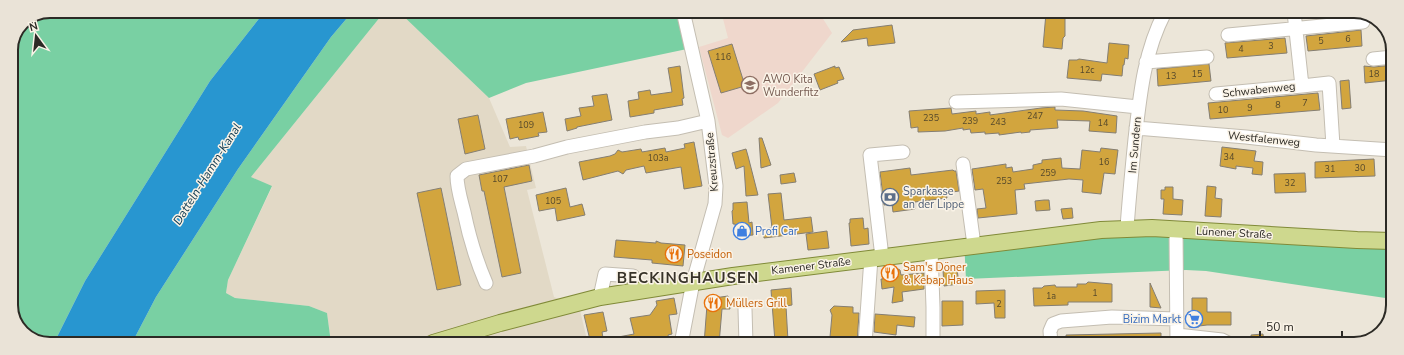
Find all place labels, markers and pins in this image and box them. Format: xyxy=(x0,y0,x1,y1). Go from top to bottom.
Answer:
place label: AWO Kita Wunderfitz xyxy=(763,72,819,100)
school or university icon: AWO Kita Wunderfitz xyxy=(740,75,760,95)
place label: Sparkasse an der Lippe xyxy=(903,184,964,212)
bank icon: Sparkasse an der Lippe xyxy=(880,187,900,207)
shop icon: Profi Car xyxy=(732,221,752,241)
place label: Profi Car xyxy=(755,224,798,239)
restaurant icon: Poseidon xyxy=(664,244,684,264)
place label: Poseidon xyxy=(687,247,732,262)
place label: Sam's Döner & Kebap Haus xyxy=(903,260,973,288)
restaurant icon: Sam's Döner & Kebap Haus xyxy=(880,263,900,283)
restaurant icon: Müllers Grill xyxy=(703,293,723,313)
place label: Müllers Grill xyxy=(726,296,788,311)
supermarket icon: Bizim Markt xyxy=(1184,309,1204,329)
place label: Bizim Markt xyxy=(1123,312,1181,327)

